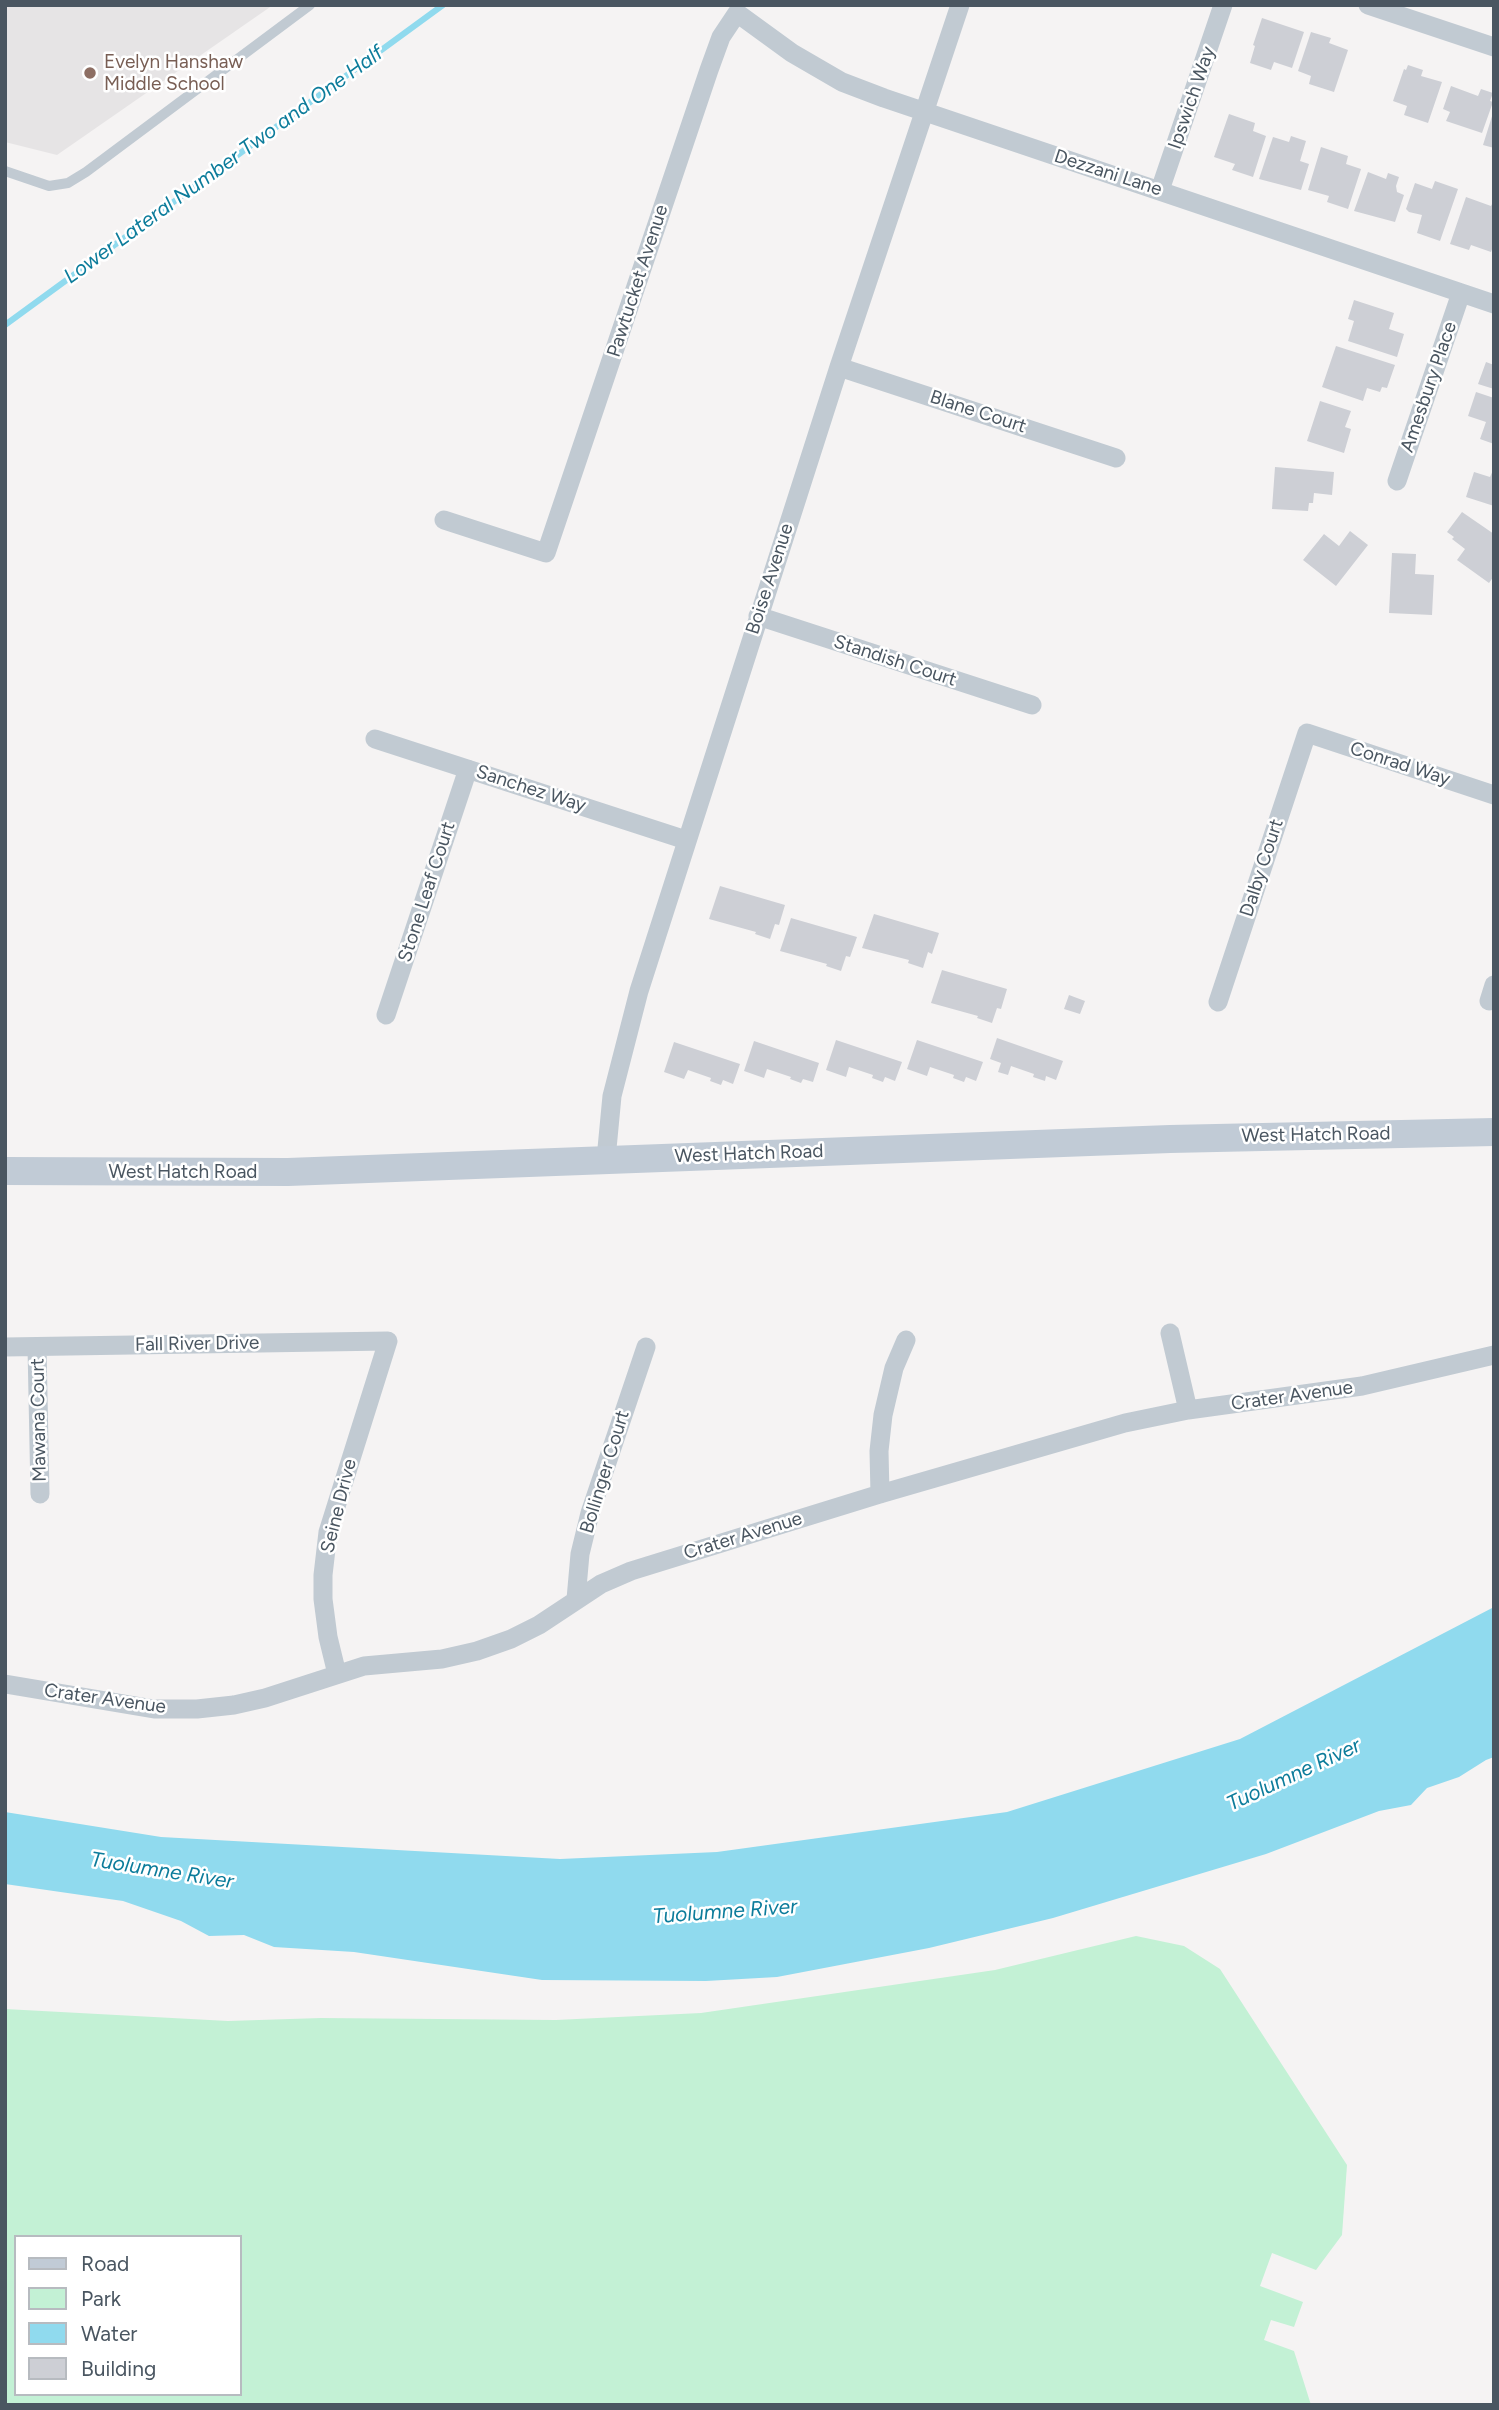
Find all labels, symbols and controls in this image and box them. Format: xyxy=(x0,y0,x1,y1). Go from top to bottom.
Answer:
water label: Lower Lateral Number Two and One Half xyxy=(59,41,389,289)
street label: Ipswich Way xyxy=(1164,44,1220,152)
place label: Evelyn Hanshaw Middle School xyxy=(104,51,243,95)
marker: Evelyn Hanshaw Middle School xyxy=(82,65,98,81)
street label: Dezzani Lane xyxy=(1051,145,1165,201)
street label: Pawtucket Avenue xyxy=(603,202,673,360)
street label: Amesbury Place xyxy=(1396,319,1462,455)
street label: Blane Court xyxy=(927,386,1029,438)
street label: Boise Avenue xyxy=(741,521,799,637)
street label: Standish Court xyxy=(831,630,959,692)
street label: Conrad Way xyxy=(1347,737,1453,791)
street label: Sanchez Way xyxy=(473,761,589,817)
street label: Dalby Court xyxy=(1235,816,1289,920)
street label: Stone Leaf Court xyxy=(394,819,460,965)
street label: West Hatch Road xyxy=(1241,1122,1391,1148)
street label: West Hatch Road xyxy=(674,1140,824,1168)
street label: West Hatch Road xyxy=(109,1161,257,1183)
street label: Fall River Drive xyxy=(135,1332,259,1356)
street label: Mawana Court xyxy=(27,1358,51,1482)
street label: Crater Avenue xyxy=(1230,1376,1354,1416)
street label: Bollinger Court xyxy=(575,1408,635,1536)
street label: Seine Drive xyxy=(316,1457,362,1555)
street label: Crater Avenue xyxy=(681,1507,805,1565)
street label: Crater Avenue xyxy=(43,1679,167,1719)
water label: Tuolumne River xyxy=(1223,1733,1365,1817)
water label: Tuolumne River xyxy=(89,1847,235,1895)
water label: Tuolumne River xyxy=(652,1894,798,1930)
legend xyxy=(14,2235,242,2396)
text: Road xyxy=(81,2251,129,2276)
text: Park xyxy=(81,2286,121,2311)
text: Water xyxy=(81,2321,137,2346)
text: Building xyxy=(81,2356,156,2381)

